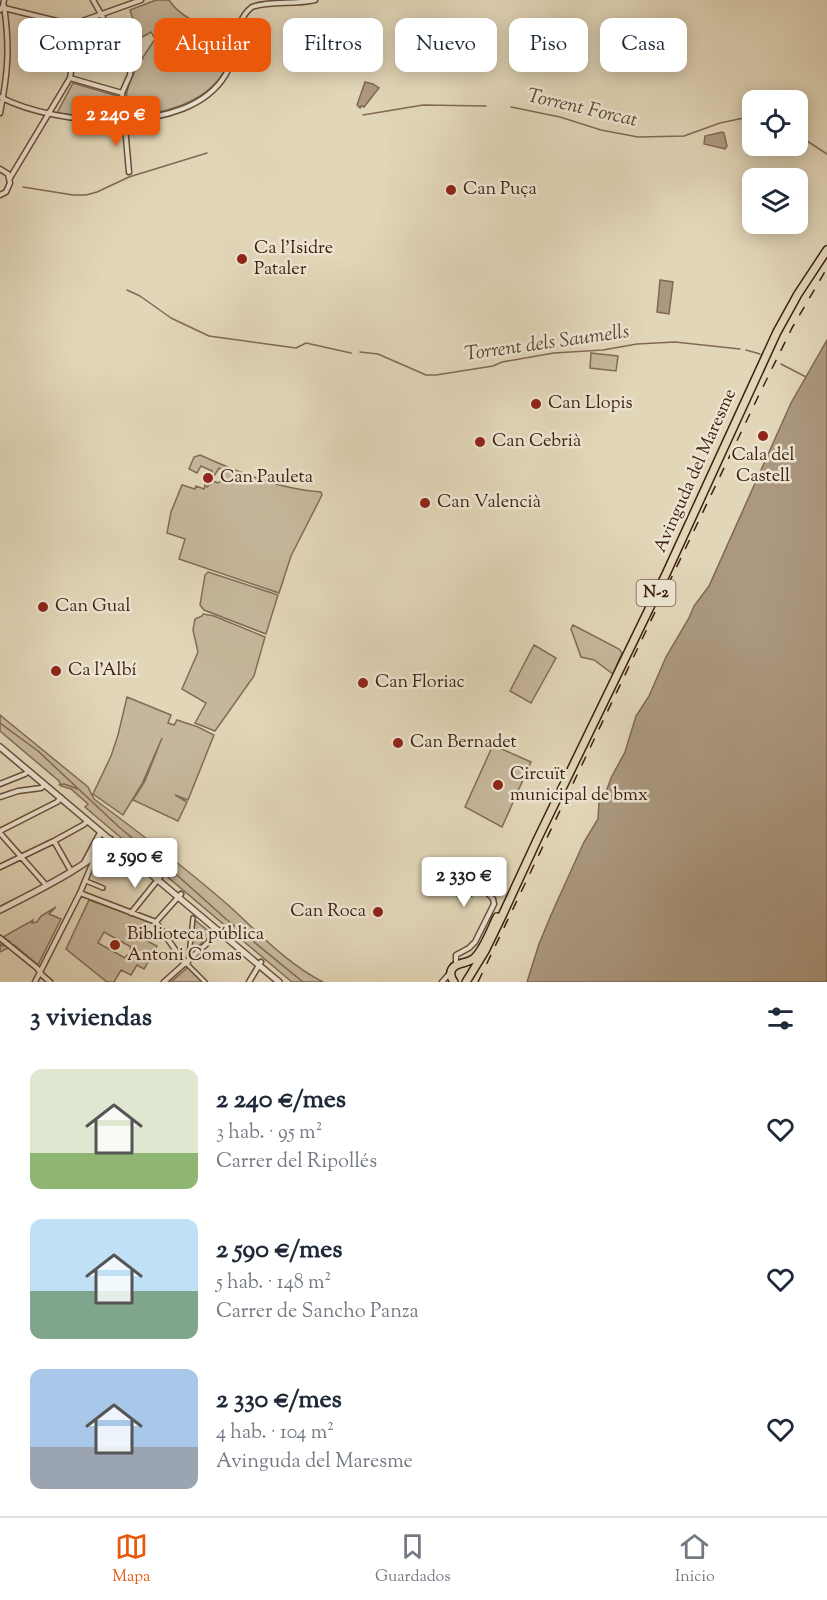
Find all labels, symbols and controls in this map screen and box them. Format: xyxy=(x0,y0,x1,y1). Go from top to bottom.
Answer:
chip: Comprar xyxy=(18,18,142,72)
chip: Alquilar xyxy=(154,18,271,72)
chip: Filtros xyxy=(283,18,383,72)
chip: Nuevo xyxy=(395,18,497,72)
chip: Piso xyxy=(509,18,588,72)
chip: Casa xyxy=(600,18,687,72)
water label: Torrent Forcat xyxy=(524,82,640,136)
map controls xyxy=(742,90,808,234)
button: locate xyxy=(742,90,808,156)
pin: 2 240 € xyxy=(61,96,171,147)
text: 2 240 € xyxy=(86,101,146,130)
button: layers xyxy=(742,168,808,234)
place label: Can Puça xyxy=(463,177,537,203)
marker: Can Puça xyxy=(444,183,458,197)
place label: Ca l'Isidre Pataler xyxy=(254,236,333,283)
marker: Ca l'Isidre Pataler xyxy=(235,252,249,266)
water label: Torrent dels Saumells xyxy=(463,318,632,370)
street label: Avinguda del Maresme xyxy=(648,385,744,557)
place label: Can Llopis xyxy=(548,391,633,417)
marker: Can Llopis xyxy=(529,397,543,411)
place label: Can Cebrià xyxy=(492,429,581,455)
marker: Cala del Castell xyxy=(756,429,770,443)
marker: Can Cebrià xyxy=(473,435,487,449)
place label: Cala del Castell xyxy=(731,443,795,490)
place label: Can Pauleta xyxy=(220,465,313,491)
marker: Can Pauleta xyxy=(201,471,215,485)
place label: Can Valencià xyxy=(437,490,541,516)
marker: Can Valencià xyxy=(418,496,432,510)
road number: N-2 xyxy=(636,580,676,606)
place label: Can Gual xyxy=(55,594,130,620)
marker: Can Gual xyxy=(36,600,50,614)
place label: Ca l'Albí xyxy=(68,658,137,684)
marker: Ca l'Albí xyxy=(49,664,63,678)
place label: Can Floriac xyxy=(375,670,465,696)
marker: Can Floriac xyxy=(356,676,370,690)
place label: Can Bernadet xyxy=(410,730,517,756)
marker: Can Bernadet xyxy=(391,736,405,750)
place label: Circuït municipal de bmx xyxy=(510,762,648,809)
marker: Circuït municipal de bmx xyxy=(491,778,505,792)
pin: 2 590 € xyxy=(80,838,190,889)
text: 2 590 € xyxy=(106,843,164,872)
pin: 2 330 € xyxy=(409,857,519,908)
text: 2 330 € xyxy=(436,862,492,891)
place label: Can Roca xyxy=(290,899,366,925)
marker: Can Roca xyxy=(371,905,385,919)
place label: Biblioteca pública Antoni Comas xyxy=(127,922,264,969)
marker: Biblioteca pública Antoni Comas xyxy=(108,938,122,952)
text: 3 viviendas xyxy=(30,1000,152,1037)
icon: filters xyxy=(764,1002,797,1035)
text: 2 240 €/mes xyxy=(216,1082,346,1119)
icon: home xyxy=(78,1093,150,1165)
icon: heart xyxy=(764,1113,797,1146)
text: 3 hab. · 95 m² xyxy=(216,1119,322,1148)
text: Carrer del Ripollés xyxy=(216,1148,377,1177)
text: 2 590 €/mes xyxy=(216,1232,343,1269)
icon: home xyxy=(78,1243,150,1315)
icon: heart xyxy=(764,1263,797,1296)
text: 5 hab. · 148 m² xyxy=(216,1269,331,1298)
text: Carrer de Sancho Panza xyxy=(216,1298,419,1327)
text: 2 330 €/mes xyxy=(216,1382,342,1419)
icon: home xyxy=(78,1393,150,1465)
icon: heart xyxy=(764,1413,797,1446)
text: 4 hab. · 104 m² xyxy=(216,1419,334,1448)
text: Avinguda del Maresme xyxy=(216,1448,413,1477)
tab: Mapa xyxy=(112,1530,150,1589)
tab: Guardados xyxy=(375,1530,451,1589)
tab: Inicio xyxy=(675,1530,715,1589)

